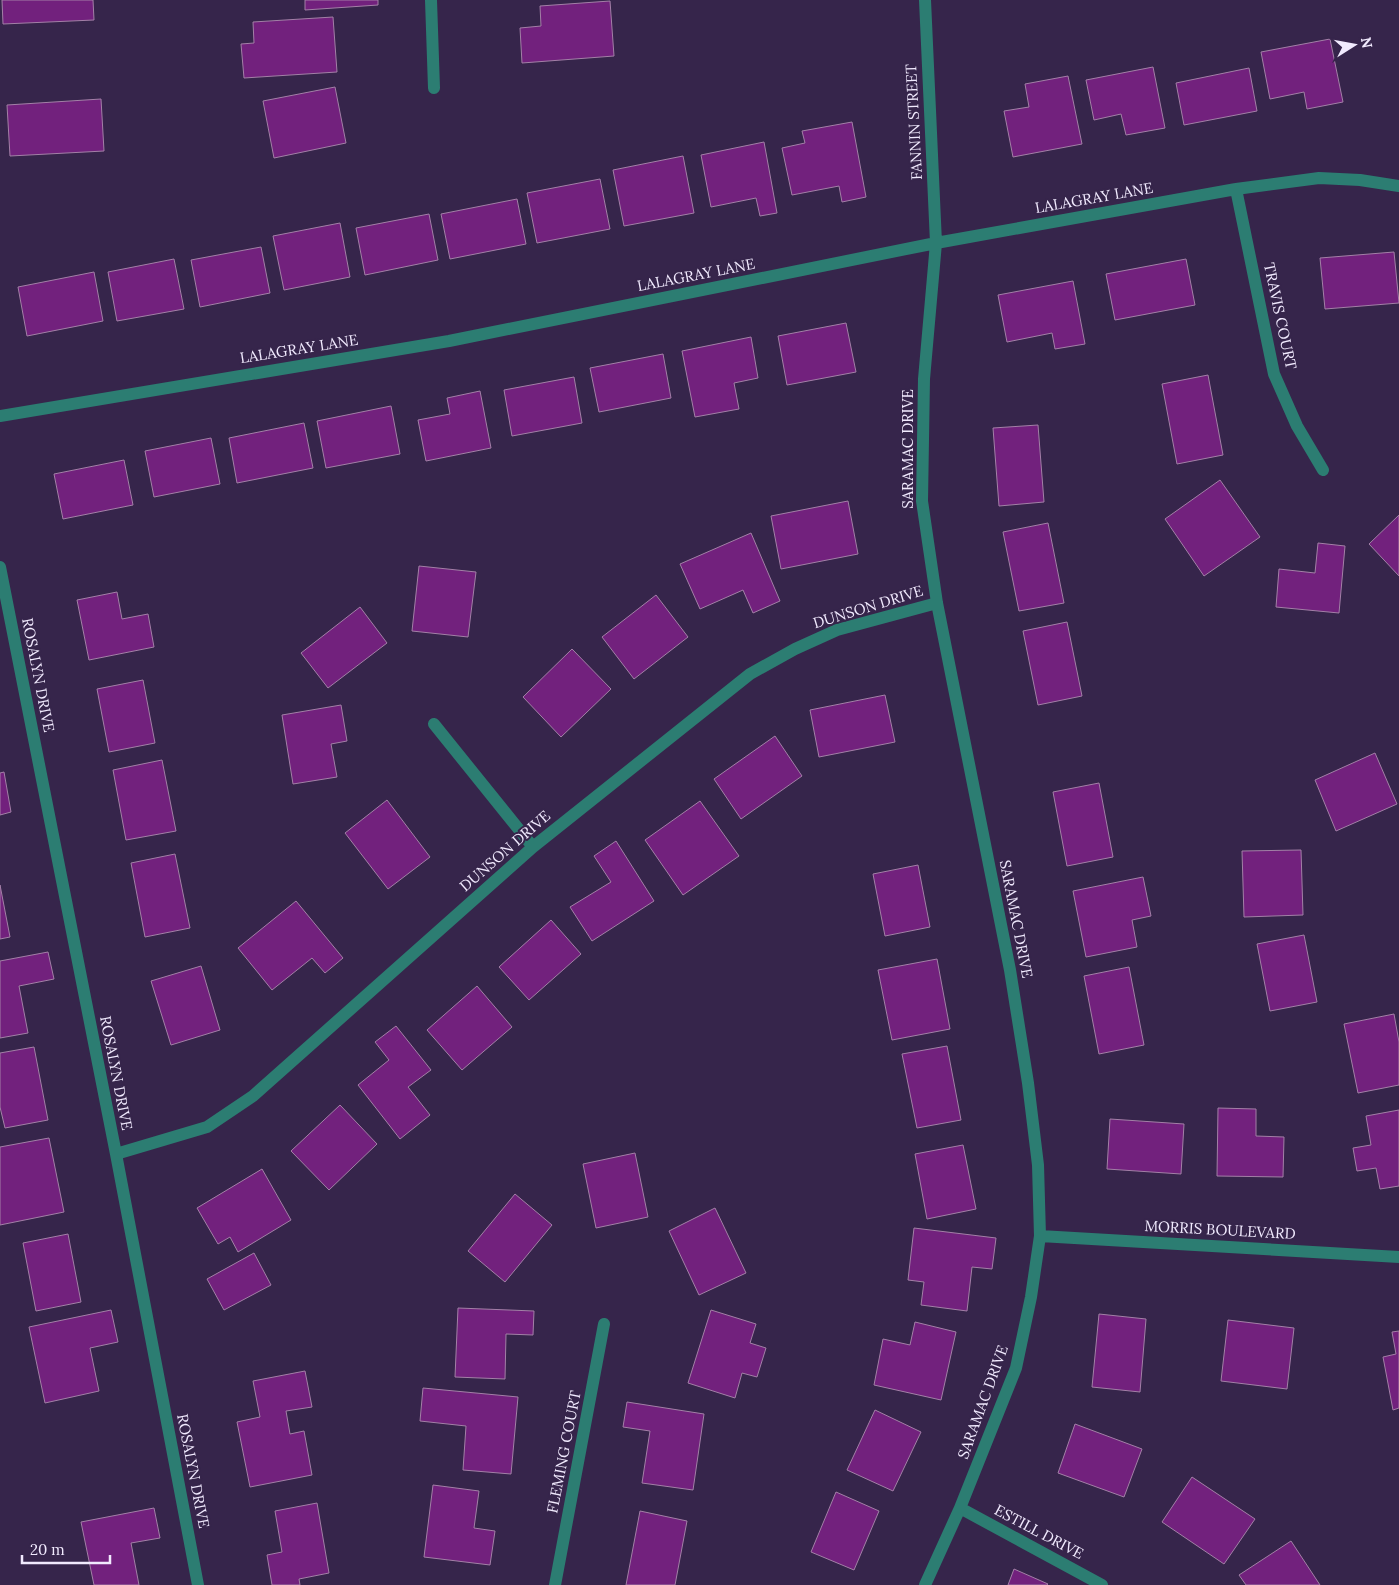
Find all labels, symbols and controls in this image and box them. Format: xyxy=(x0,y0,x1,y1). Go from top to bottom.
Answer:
north arrow xyxy=(1329,20,1379,70)
text: N xyxy=(1357,35,1377,50)
street label: FANNIN STREET xyxy=(901,63,926,180)
street label: LALAGRAY LANE xyxy=(1033,178,1154,217)
street label: LALAGRAY LANE xyxy=(635,254,756,295)
street label: TRAVIS COURT xyxy=(1260,261,1301,371)
street label: LALAGRAY LANE xyxy=(238,330,359,367)
street label: SARAMAC DRIVE xyxy=(898,389,917,509)
street label: DUNSON DRIVE xyxy=(811,581,925,632)
street label: ROSALYN DRIVE xyxy=(18,616,59,734)
street label: DUNSON DRIVE xyxy=(455,806,554,895)
street label: SARAMAC DRIVE xyxy=(996,858,1037,979)
street label: ROSALYN DRIVE xyxy=(96,1014,137,1132)
street label: MORRIS BOULEVARD xyxy=(1144,1216,1296,1243)
street label: SARAMAC DRIVE xyxy=(953,1342,1012,1461)
street label: FLEMING COURT xyxy=(542,1389,585,1515)
street label: ROSALYN DRIVE xyxy=(173,1412,214,1530)
street label: ESTILL DRIVE xyxy=(991,1500,1087,1563)
scale bar xyxy=(22,1532,110,1564)
text: 20 m xyxy=(30,1540,65,1559)

